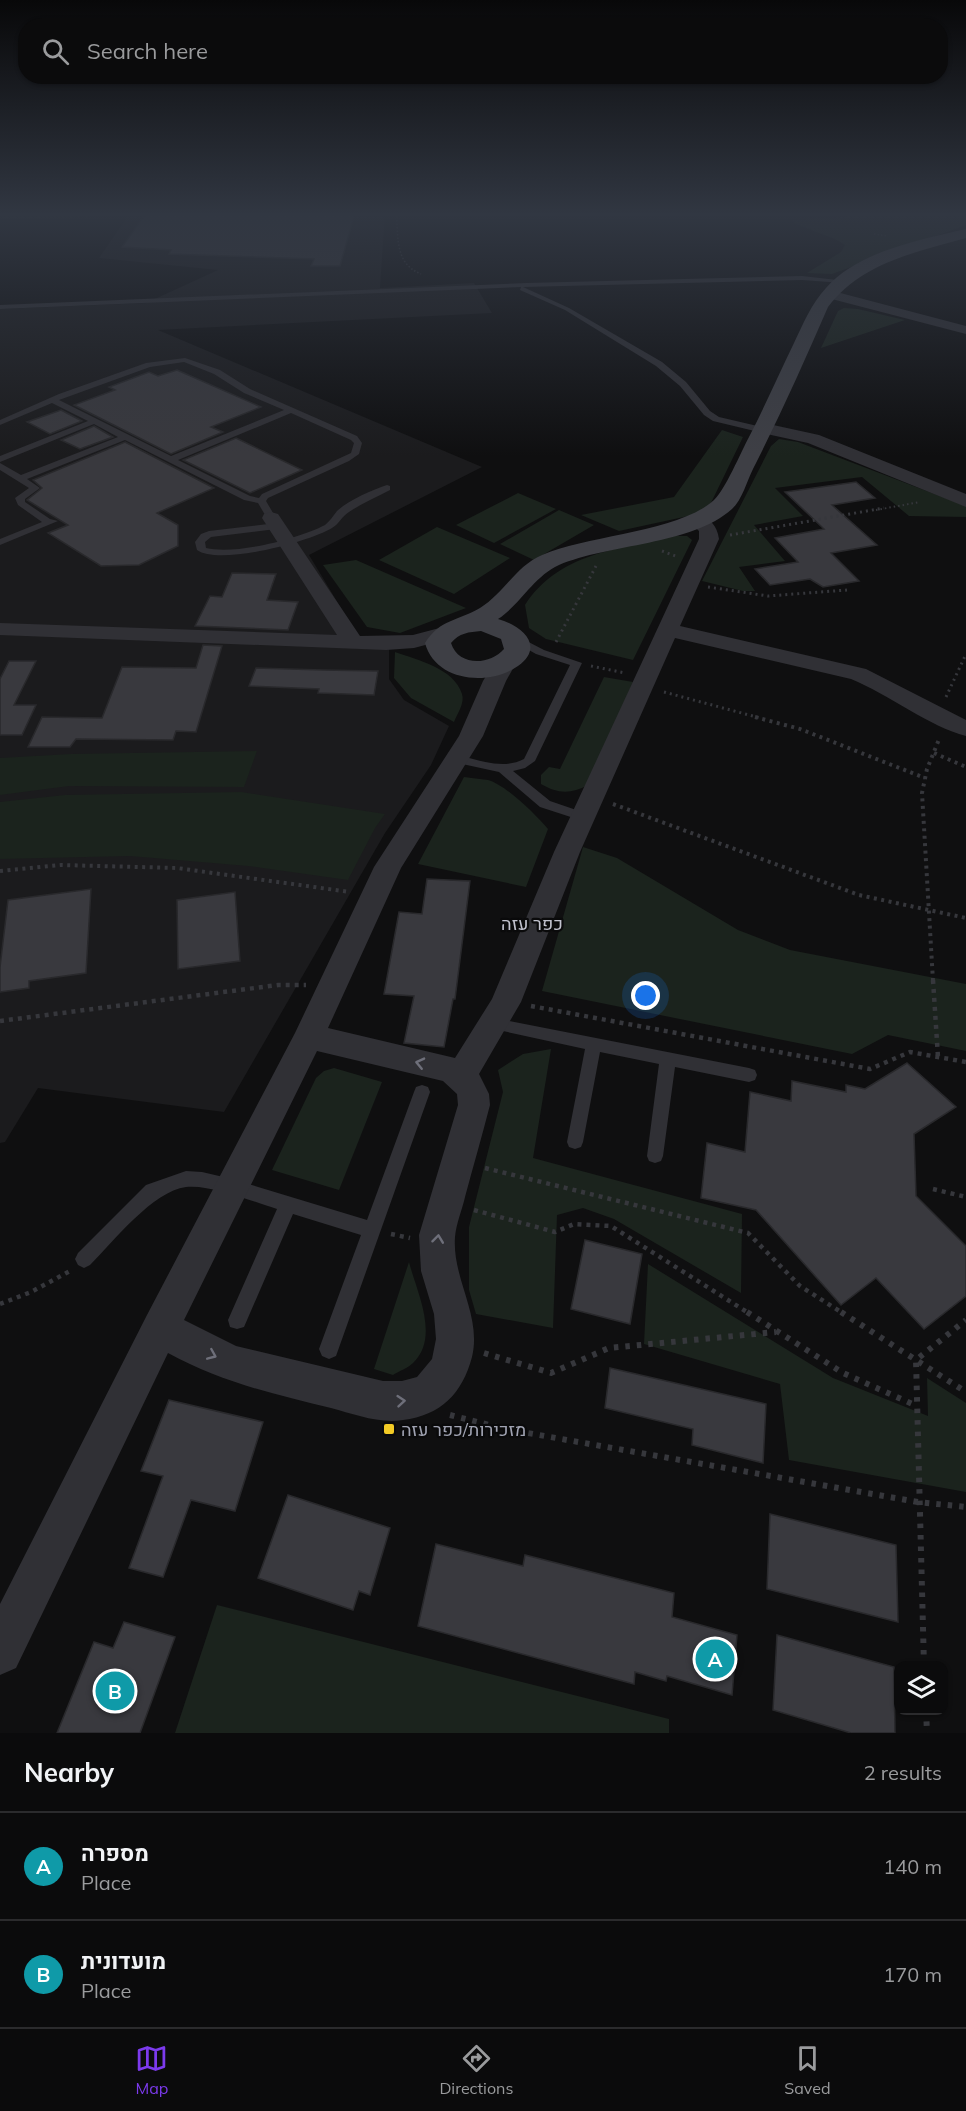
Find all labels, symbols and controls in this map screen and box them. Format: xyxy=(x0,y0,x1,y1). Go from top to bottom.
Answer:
search box xyxy=(18,18,948,84)
icon: search xyxy=(39,35,72,68)
text: Search here xyxy=(87,37,208,65)
district label: כפר עזה xyxy=(501,912,563,935)
your location xyxy=(631,981,660,1010)
one-way arrow xyxy=(416,1057,426,1070)
one-way arrow xyxy=(431,1234,444,1244)
one-way arrow xyxy=(206,1348,217,1360)
one-way arrow xyxy=(396,1395,405,1408)
place label: מזכירות/כפר עזה xyxy=(401,1418,526,1441)
marker: מזכירות/כפר עזה xyxy=(382,1422,396,1436)
pin: A xyxy=(696,1636,734,1682)
map controls xyxy=(894,1661,948,1715)
button: layers xyxy=(894,1661,948,1715)
pin: B xyxy=(96,1668,134,1714)
text: Nearby xyxy=(24,1756,114,1789)
text: 2 results xyxy=(864,1760,942,1785)
text: מספרה xyxy=(81,1839,149,1867)
text: A xyxy=(36,1854,51,1879)
text: 140 m xyxy=(883,1854,942,1879)
text: Place xyxy=(81,1870,131,1895)
text: מועדונית xyxy=(81,1947,166,1975)
text: B xyxy=(37,1962,50,1987)
text: 170 m xyxy=(883,1962,942,1987)
text: Place xyxy=(81,1978,131,2003)
tab: Map xyxy=(135,2042,168,2098)
tab: Directions xyxy=(439,2042,513,2098)
tab: Saved xyxy=(784,2042,831,2098)

